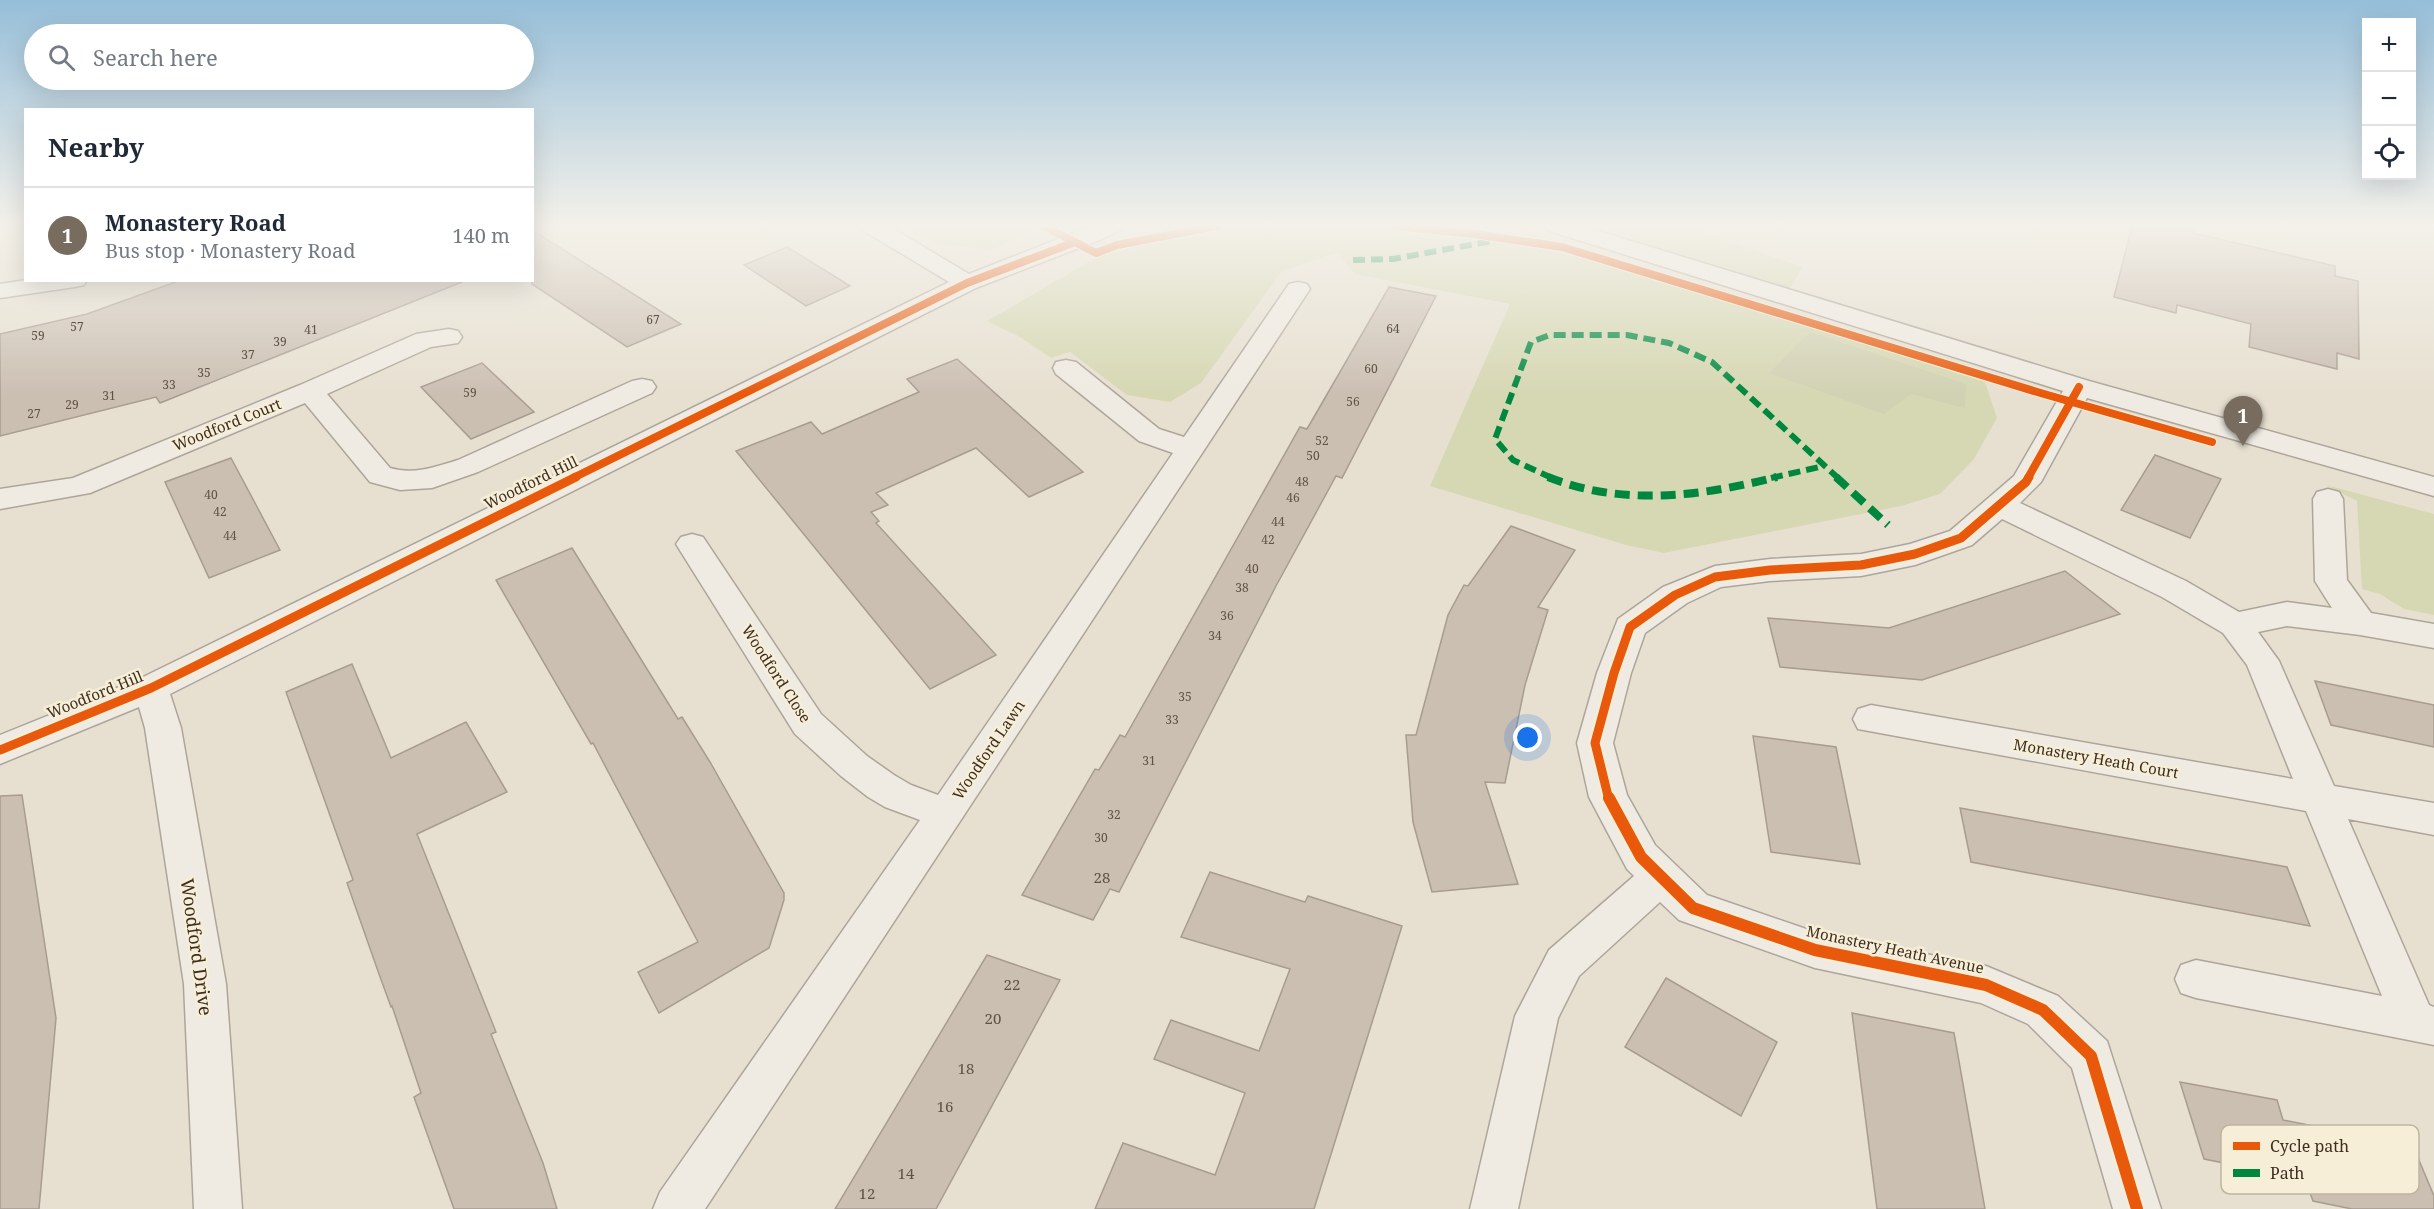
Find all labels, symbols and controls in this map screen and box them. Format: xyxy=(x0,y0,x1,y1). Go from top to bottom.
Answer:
map controls xyxy=(2362,18,2416,180)
button: + xyxy=(2362,18,2416,72)
search box xyxy=(24,24,534,90)
icon: search xyxy=(45,41,78,74)
text: Search here xyxy=(93,42,218,72)
button: − xyxy=(2362,72,2416,126)
button: locate xyxy=(2362,126,2416,180)
text: Nearby xyxy=(48,129,144,165)
text: Monastery Road xyxy=(105,207,286,237)
text: 1 xyxy=(62,222,73,249)
text: 140 m xyxy=(452,222,510,249)
text: Bus stop · Monastery Road xyxy=(105,237,356,264)
house number: 67 xyxy=(646,311,660,328)
house number: 57 xyxy=(70,318,84,335)
house number: 64 xyxy=(1386,320,1400,337)
house number: 41 xyxy=(304,321,318,338)
house number: 59 xyxy=(31,327,45,344)
house number: 39 xyxy=(273,333,287,350)
house number: 37 xyxy=(241,346,255,363)
house number: 60 xyxy=(1364,360,1378,377)
house number: 35 xyxy=(197,364,211,381)
house number: 33 xyxy=(162,376,176,393)
house number: 59 xyxy=(463,384,477,401)
house number: 31 xyxy=(102,387,116,404)
street label: Woodford Court xyxy=(169,393,284,455)
house number: 56 xyxy=(1346,393,1360,410)
house number: 29 xyxy=(65,396,79,413)
pin: 1 xyxy=(2224,396,2262,446)
house number: 27 xyxy=(27,405,41,422)
house number: 52 xyxy=(1315,432,1329,449)
house number: 50 xyxy=(1306,447,1320,464)
street label: Woodford Hill xyxy=(480,451,581,513)
house number: 48 xyxy=(1295,473,1309,490)
house number: 40 xyxy=(204,486,218,503)
house number: 46 xyxy=(1286,489,1300,506)
house number: 42 xyxy=(213,503,227,520)
house number: 44 xyxy=(1271,513,1285,530)
house number: 44 xyxy=(223,527,237,544)
house number: 42 xyxy=(1261,531,1275,548)
house number: 40 xyxy=(1245,560,1259,577)
house number: 38 xyxy=(1235,579,1249,596)
house number: 36 xyxy=(1220,607,1234,624)
street label: Woodford Close xyxy=(738,621,816,726)
house number: 34 xyxy=(1208,627,1222,644)
street label: Woodford Hill xyxy=(44,666,146,722)
house number: 35 xyxy=(1178,688,1192,705)
street label: Woodford Lawn xyxy=(947,695,1029,803)
house number: 33 xyxy=(1165,711,1179,728)
your location xyxy=(1513,723,1542,752)
street label: Monastery Heath Court xyxy=(2012,734,2180,782)
house number: 31 xyxy=(1142,752,1156,769)
house number: 32 xyxy=(1107,806,1121,823)
house number: 30 xyxy=(1094,829,1108,846)
house number: 28 xyxy=(1094,867,1110,887)
street label: Woodford Drive xyxy=(175,877,218,1017)
street label: Monastery Heath Avenue xyxy=(1805,920,1986,978)
house number: 22 xyxy=(1004,974,1020,994)
house number: 20 xyxy=(985,1008,1001,1028)
house number: 18 xyxy=(958,1058,974,1078)
house number: 16 xyxy=(937,1096,953,1116)
legend xyxy=(2221,1125,2419,1194)
text: Cycle path xyxy=(2270,1135,2349,1157)
text: Path xyxy=(2270,1162,2304,1184)
house number: 14 xyxy=(898,1163,915,1183)
house number: 12 xyxy=(859,1183,875,1203)

